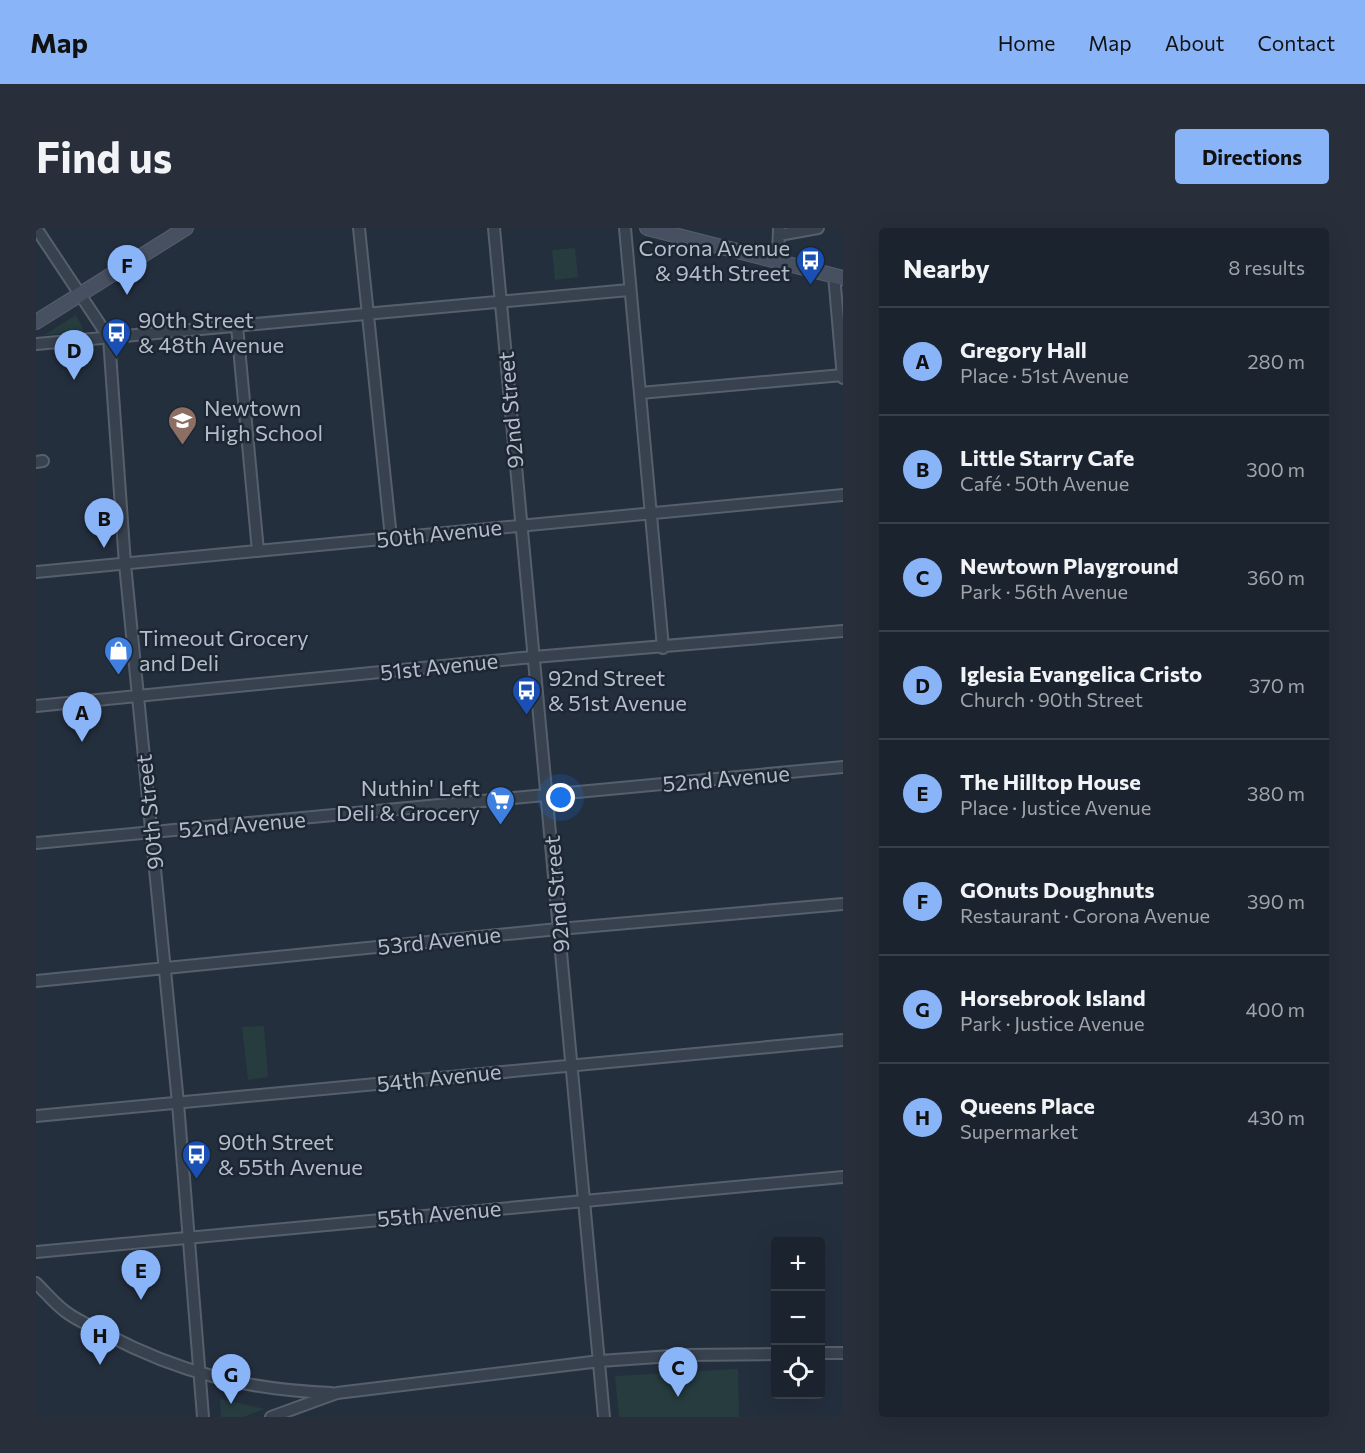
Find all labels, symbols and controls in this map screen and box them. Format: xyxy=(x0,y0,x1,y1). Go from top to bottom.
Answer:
text: Map xyxy=(30,25,88,59)
text: Home xyxy=(998,30,1055,55)
text: Map xyxy=(1088,30,1132,55)
text: About xyxy=(1165,30,1224,55)
text: Contact xyxy=(1257,30,1335,55)
button: Directions xyxy=(1175,129,1329,184)
text: Find us xyxy=(36,130,172,182)
place label: Corona Avenue & 94th Street xyxy=(639,234,790,286)
bus stop icon: Corona Avenue & 94th Street xyxy=(795,244,827,286)
pin: F xyxy=(108,245,146,295)
text: Nearby xyxy=(903,252,990,283)
text: 8 results xyxy=(1228,255,1305,279)
place label: 90th Street & 48th Avenue xyxy=(138,306,284,358)
bus stop icon: 90th Street & 48th Avenue xyxy=(101,316,133,358)
pin: D xyxy=(54,330,93,380)
text: Gregory Hall xyxy=(960,336,1087,363)
text: A xyxy=(915,349,930,373)
text: 280 m xyxy=(1247,349,1305,373)
street label: 92nd Street xyxy=(491,350,529,470)
text: Place · 51st Avenue xyxy=(960,363,1129,387)
place label: Newtown High School xyxy=(204,394,323,446)
school or university icon: Newtown High School xyxy=(167,404,199,446)
text: Little Starry Cafe xyxy=(960,444,1134,471)
text: B xyxy=(916,457,929,481)
text: 300 m xyxy=(1246,457,1305,481)
text: Café · 50th Avenue xyxy=(960,471,1129,495)
pin: B xyxy=(84,498,124,548)
street label: 50th Avenue xyxy=(375,513,503,553)
text: Newtown Playground xyxy=(960,552,1179,579)
text: C xyxy=(916,565,929,589)
text: 360 m xyxy=(1247,565,1305,589)
text: Park · 56th Avenue xyxy=(960,579,1128,603)
place label: Timeout Grocery and Deli xyxy=(139,624,309,676)
shop icon: Timeout Grocery and Deli xyxy=(102,634,134,676)
street label: 51st Avenue xyxy=(379,646,499,686)
text: Iglesia Evangelica Cristo xyxy=(960,660,1202,687)
place label: 92nd Street & 51st Avenue xyxy=(548,664,687,716)
text: D xyxy=(915,673,930,697)
text: 370 m xyxy=(1249,673,1305,697)
bus stop icon: 92nd Street & 51st Avenue xyxy=(511,674,543,716)
text: Church · 90th Street xyxy=(960,687,1143,711)
pin: A xyxy=(62,692,102,742)
street label: 90th Street xyxy=(130,753,168,871)
street label: 52nd Avenue xyxy=(661,759,791,797)
text: The Hilltop House xyxy=(960,768,1141,795)
place label: Nuthin' Left Deli & Grocery xyxy=(336,774,480,826)
text: E xyxy=(917,781,928,805)
text: 380 m xyxy=(1247,781,1305,805)
your location xyxy=(546,783,575,812)
supermarket icon: Nuthin' Left Deli & Grocery xyxy=(485,784,517,826)
text: Place · Justice Avenue xyxy=(960,795,1151,819)
street label: 52nd Avenue xyxy=(177,805,307,843)
street label: 92nd Street xyxy=(537,834,575,954)
text: GOnuts Doughnuts xyxy=(960,876,1154,903)
text: F xyxy=(917,889,928,913)
text: 390 m xyxy=(1247,889,1305,913)
text: Restaurant · Corona Avenue xyxy=(960,903,1210,927)
street label: 53rd Avenue xyxy=(376,920,502,960)
text: Horsebrook Island xyxy=(960,984,1146,1011)
text: G xyxy=(915,997,930,1021)
text: 400 m xyxy=(1246,997,1305,1021)
text: Park · Justice Avenue xyxy=(960,1011,1145,1035)
street label: 54th Avenue xyxy=(375,1057,503,1097)
text: Queens Place xyxy=(960,1092,1095,1119)
text: H xyxy=(915,1105,930,1129)
text: 430 m xyxy=(1247,1105,1305,1129)
text: Supermarket xyxy=(960,1119,1078,1143)
place label: 90th Street & 55th Avenue xyxy=(218,1128,363,1180)
bus stop icon: 90th Street & 55th Avenue xyxy=(181,1138,213,1180)
street label: 55th Avenue xyxy=(376,1194,502,1232)
map controls xyxy=(771,1237,825,1399)
button: + xyxy=(771,1237,825,1291)
pin: E xyxy=(122,1250,160,1300)
button: − xyxy=(771,1291,825,1345)
pin: H xyxy=(80,1316,120,1365)
button: locate xyxy=(771,1345,825,1399)
pin: C xyxy=(658,1348,698,1397)
pin: G xyxy=(212,1354,250,1404)

